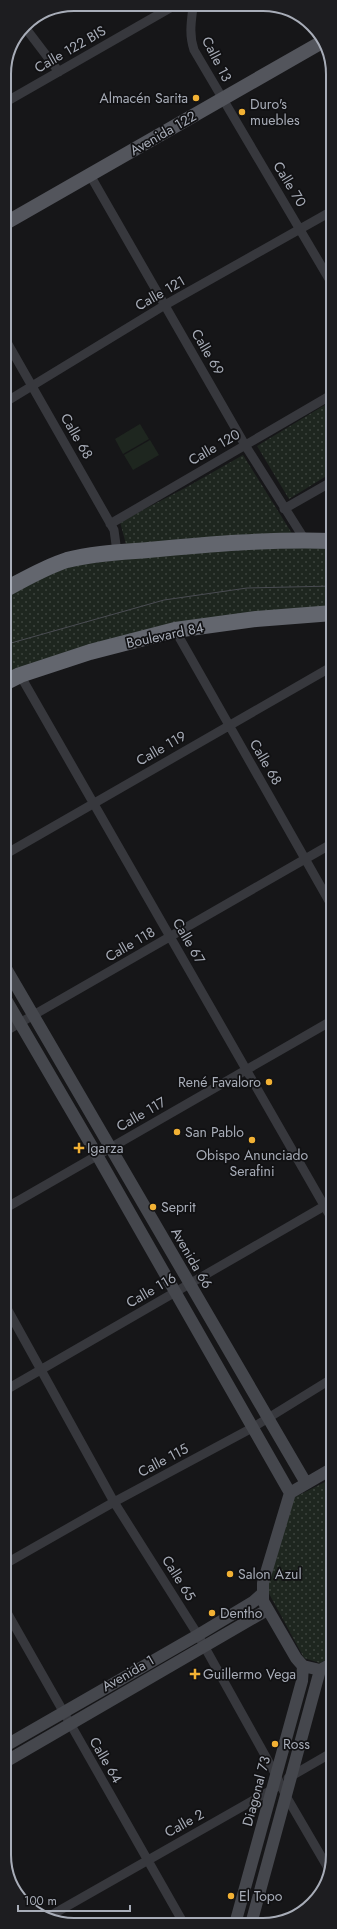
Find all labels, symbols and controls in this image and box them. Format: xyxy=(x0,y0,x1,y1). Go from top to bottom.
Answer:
street label: Calle 122 BIS xyxy=(31,20,110,78)
street label: Calle 13 xyxy=(197,33,237,85)
place label: Almacén Sarita xyxy=(99,88,188,108)
marker: Almacén Sarita xyxy=(191,93,201,103)
place label: Duro's muebles xyxy=(250,94,300,130)
street label: Avenida 122 xyxy=(126,106,200,160)
marker: Duro's muebles xyxy=(237,107,247,117)
street label: Calle 70 xyxy=(269,157,311,211)
street label: Calle 121 xyxy=(131,271,189,315)
street label: Calle 69 xyxy=(187,325,229,379)
street label: Calle 68 xyxy=(56,409,98,463)
street label: Calle 120 xyxy=(184,424,244,470)
street label: Boulevard 84 xyxy=(124,617,206,653)
street label: Calle 119 xyxy=(132,726,190,770)
street label: Calle 68 xyxy=(245,735,287,789)
street label: Calle 67 xyxy=(168,915,210,968)
street label: Calle 118 xyxy=(101,922,159,966)
place label: René Favaloro xyxy=(178,1072,261,1092)
marker: René Favaloro xyxy=(264,1077,274,1087)
street label: Calle 117 xyxy=(113,1091,170,1136)
place label: San Pablo xyxy=(185,1122,244,1142)
marker: San Pablo xyxy=(172,1127,182,1137)
marker: Obispo Anunciado Serafini xyxy=(247,1135,257,1145)
place label: Igarza xyxy=(87,1138,124,1158)
marker: Igarza xyxy=(74,1143,84,1153)
place label: Obispo Anunciado Serafini xyxy=(196,1145,308,1181)
place label: Seprit xyxy=(161,1197,196,1217)
marker: Seprit xyxy=(148,1202,158,1212)
street label: Avenida 66 xyxy=(166,1224,218,1292)
street label: Calle 116 xyxy=(122,1268,180,1312)
street label: Calle 115 xyxy=(134,1438,192,1482)
street label: Calle 65 xyxy=(157,1551,201,1605)
place label: Salon Azul xyxy=(238,1564,302,1584)
marker: Salon Azul xyxy=(225,1569,235,1579)
place label: Dentho xyxy=(220,1603,263,1623)
marker: Dentho xyxy=(207,1608,217,1618)
street label: Avenida 1 xyxy=(98,1650,158,1696)
place label: Guillermo Vega xyxy=(203,1664,296,1684)
marker: Guillermo Vega xyxy=(190,1669,200,1679)
street label: Calle 64 xyxy=(85,1733,127,1787)
place label: Ross xyxy=(283,1734,310,1754)
marker: Ross xyxy=(270,1739,280,1749)
street label: Diagonal 73 xyxy=(237,1753,275,1828)
street label: Calle 2 xyxy=(161,1804,207,1842)
place label: El Topo xyxy=(239,1886,283,1906)
scale bar xyxy=(18,1887,130,1913)
marker: El Topo xyxy=(226,1891,236,1901)
text: 100 m xyxy=(24,1892,57,1910)

